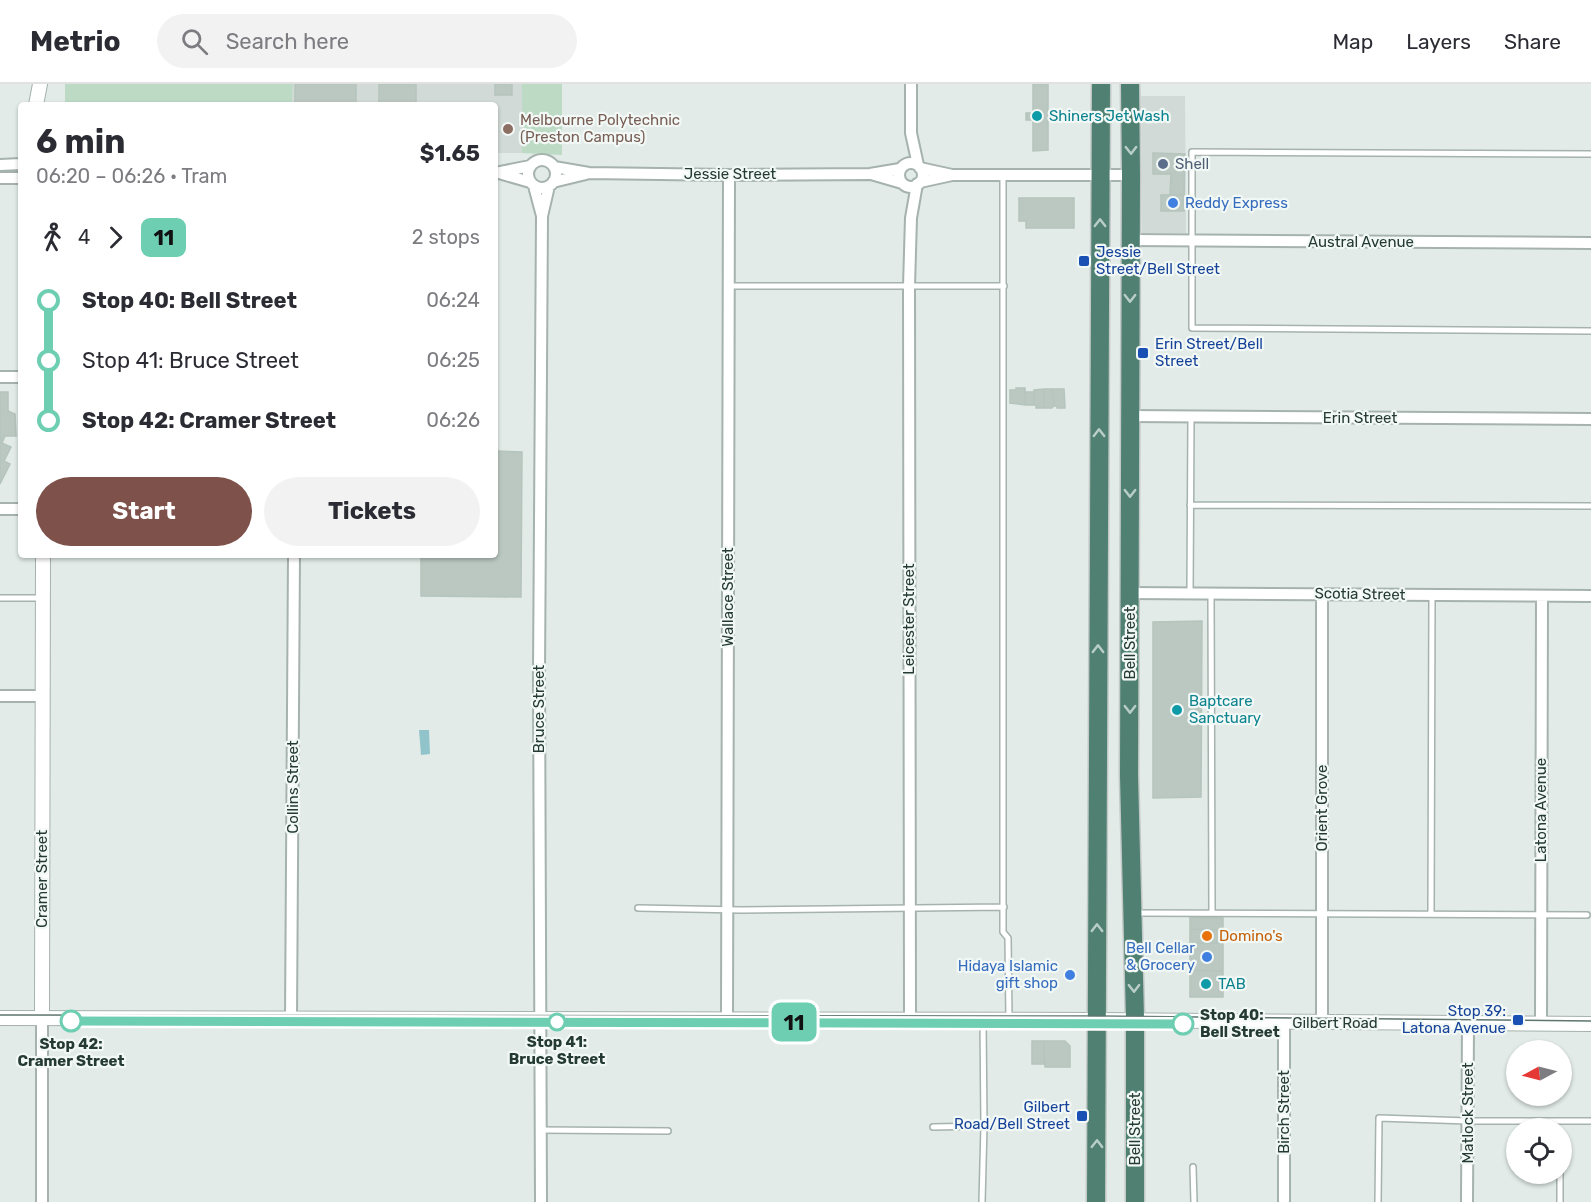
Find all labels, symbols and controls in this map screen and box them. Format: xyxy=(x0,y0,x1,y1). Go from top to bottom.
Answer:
search box xyxy=(157,14,577,68)
text: Metrio xyxy=(30,25,121,58)
icon: search xyxy=(178,25,211,58)
text: Search here xyxy=(226,28,349,55)
text: Map xyxy=(1332,29,1373,54)
text: Layers xyxy=(1406,29,1471,54)
text: Share xyxy=(1504,29,1561,54)
place label: Shiners Jet Wash xyxy=(1049,107,1170,125)
marker: Shiners Jet Wash xyxy=(1030,109,1044,123)
place label: Melbourne Polytechnic (Preston Campus) xyxy=(520,111,680,146)
text: 6 min xyxy=(36,122,125,161)
marker: Melbourne Polytechnic (Preston Campus) xyxy=(501,122,515,136)
text: $1.65 xyxy=(420,140,480,167)
one-way arrow xyxy=(1125,146,1137,155)
place label: Shell xyxy=(1175,155,1209,173)
marker: Shell xyxy=(1156,157,1170,171)
text: 06:20 – 06:26 · Tram xyxy=(36,164,227,188)
street label: Jessie Street xyxy=(684,165,776,183)
place label: Reddy Express xyxy=(1185,194,1288,212)
marker: Reddy Express xyxy=(1166,196,1180,210)
one-way arrow xyxy=(1094,219,1106,228)
icon: walk xyxy=(36,221,69,254)
icon: forward xyxy=(99,221,132,254)
text: 4 xyxy=(78,225,90,249)
text: 11 xyxy=(153,225,174,250)
text: 2 stops xyxy=(412,225,480,249)
street label: Austral Avenue xyxy=(1308,233,1414,251)
place label: Jessie Street/Bell Street xyxy=(1096,243,1220,278)
marker: Jessie Street/Bell Street xyxy=(1077,254,1091,268)
text: Stop 40: Bell Street xyxy=(82,287,297,314)
text: 06:24 xyxy=(426,288,480,312)
one-way arrow xyxy=(1124,294,1136,303)
place label: Erin Street/Bell Street xyxy=(1155,335,1263,370)
marker: Erin Street/Bell Street xyxy=(1136,346,1150,360)
text: Stop 41: Bruce Street xyxy=(82,347,299,374)
text: 06:25 xyxy=(427,348,480,372)
text: Stop 42: Cramer Street xyxy=(82,407,336,434)
text: 06:26 xyxy=(426,408,480,432)
street label: Erin Street xyxy=(1323,409,1397,427)
one-way arrow xyxy=(1093,428,1105,437)
button: Start xyxy=(36,477,252,546)
button: Tickets xyxy=(264,477,480,546)
one-way arrow xyxy=(1123,489,1136,498)
street label: Wallace Street xyxy=(719,547,737,647)
street label: Leicester Street xyxy=(900,563,918,675)
street label: Scotia Street xyxy=(1314,584,1406,604)
street label: Bell Street xyxy=(1121,606,1139,679)
one-way arrow xyxy=(1092,644,1104,653)
street label: Bruce Street xyxy=(530,665,548,753)
place label: Baptcare Sanctuary xyxy=(1189,692,1261,727)
marker: Baptcare Sanctuary xyxy=(1170,703,1184,717)
one-way arrow xyxy=(1124,705,1136,714)
street label: Collins Street xyxy=(284,740,302,834)
street label: Latona Avenue xyxy=(1532,758,1550,862)
street label: Orient Grove xyxy=(1313,765,1331,851)
street label: Cramer Street xyxy=(33,830,51,928)
one-way arrow xyxy=(1091,923,1103,932)
place label: Domino's xyxy=(1219,927,1283,945)
marker: Domino's xyxy=(1200,929,1214,943)
place label: Bell Cellar & Grocery xyxy=(1126,939,1195,974)
marker: Bell Cellar & Grocery xyxy=(1200,950,1214,964)
place label: Hidaya Islamic gift shop xyxy=(958,957,1058,992)
marker: Hidaya Islamic gift shop xyxy=(1063,968,1077,982)
place label: TAB xyxy=(1218,975,1246,993)
marker: TAB xyxy=(1199,977,1213,991)
one-way arrow xyxy=(1128,984,1140,993)
line badge: 11 xyxy=(767,1002,821,1042)
place label: Stop 39: Latona Avenue xyxy=(1402,1002,1506,1037)
place label: Stop 40: Bell Street xyxy=(1200,1006,1280,1041)
marker: Stop 42: Cramer Street xyxy=(60,1010,82,1032)
text: 11 xyxy=(784,1010,804,1035)
marker: Stop 41: Bruce Street xyxy=(548,1013,566,1031)
marker: Stop 40: Bell Street xyxy=(1172,1013,1194,1035)
marker: Stop 39: Latona Avenue xyxy=(1511,1013,1525,1027)
street label: Gilbert Road xyxy=(1292,1014,1378,1032)
place label: Stop 41: Bruce Street xyxy=(509,1033,605,1068)
place label: Stop 42: Cramer Street xyxy=(18,1035,124,1070)
north arrow xyxy=(1506,1040,1572,1106)
map controls xyxy=(1506,1040,1572,1184)
street label: Matlock Street xyxy=(1459,1062,1477,1164)
street label: Birch Street xyxy=(1275,1070,1293,1154)
street label: Bell Street xyxy=(1126,1092,1144,1165)
place label: Gilbert Road/Bell Street xyxy=(954,1098,1070,1133)
marker: Gilbert Road/Bell Street xyxy=(1075,1109,1089,1123)
button: locate xyxy=(1506,1118,1572,1184)
one-way arrow xyxy=(1091,1139,1104,1148)

